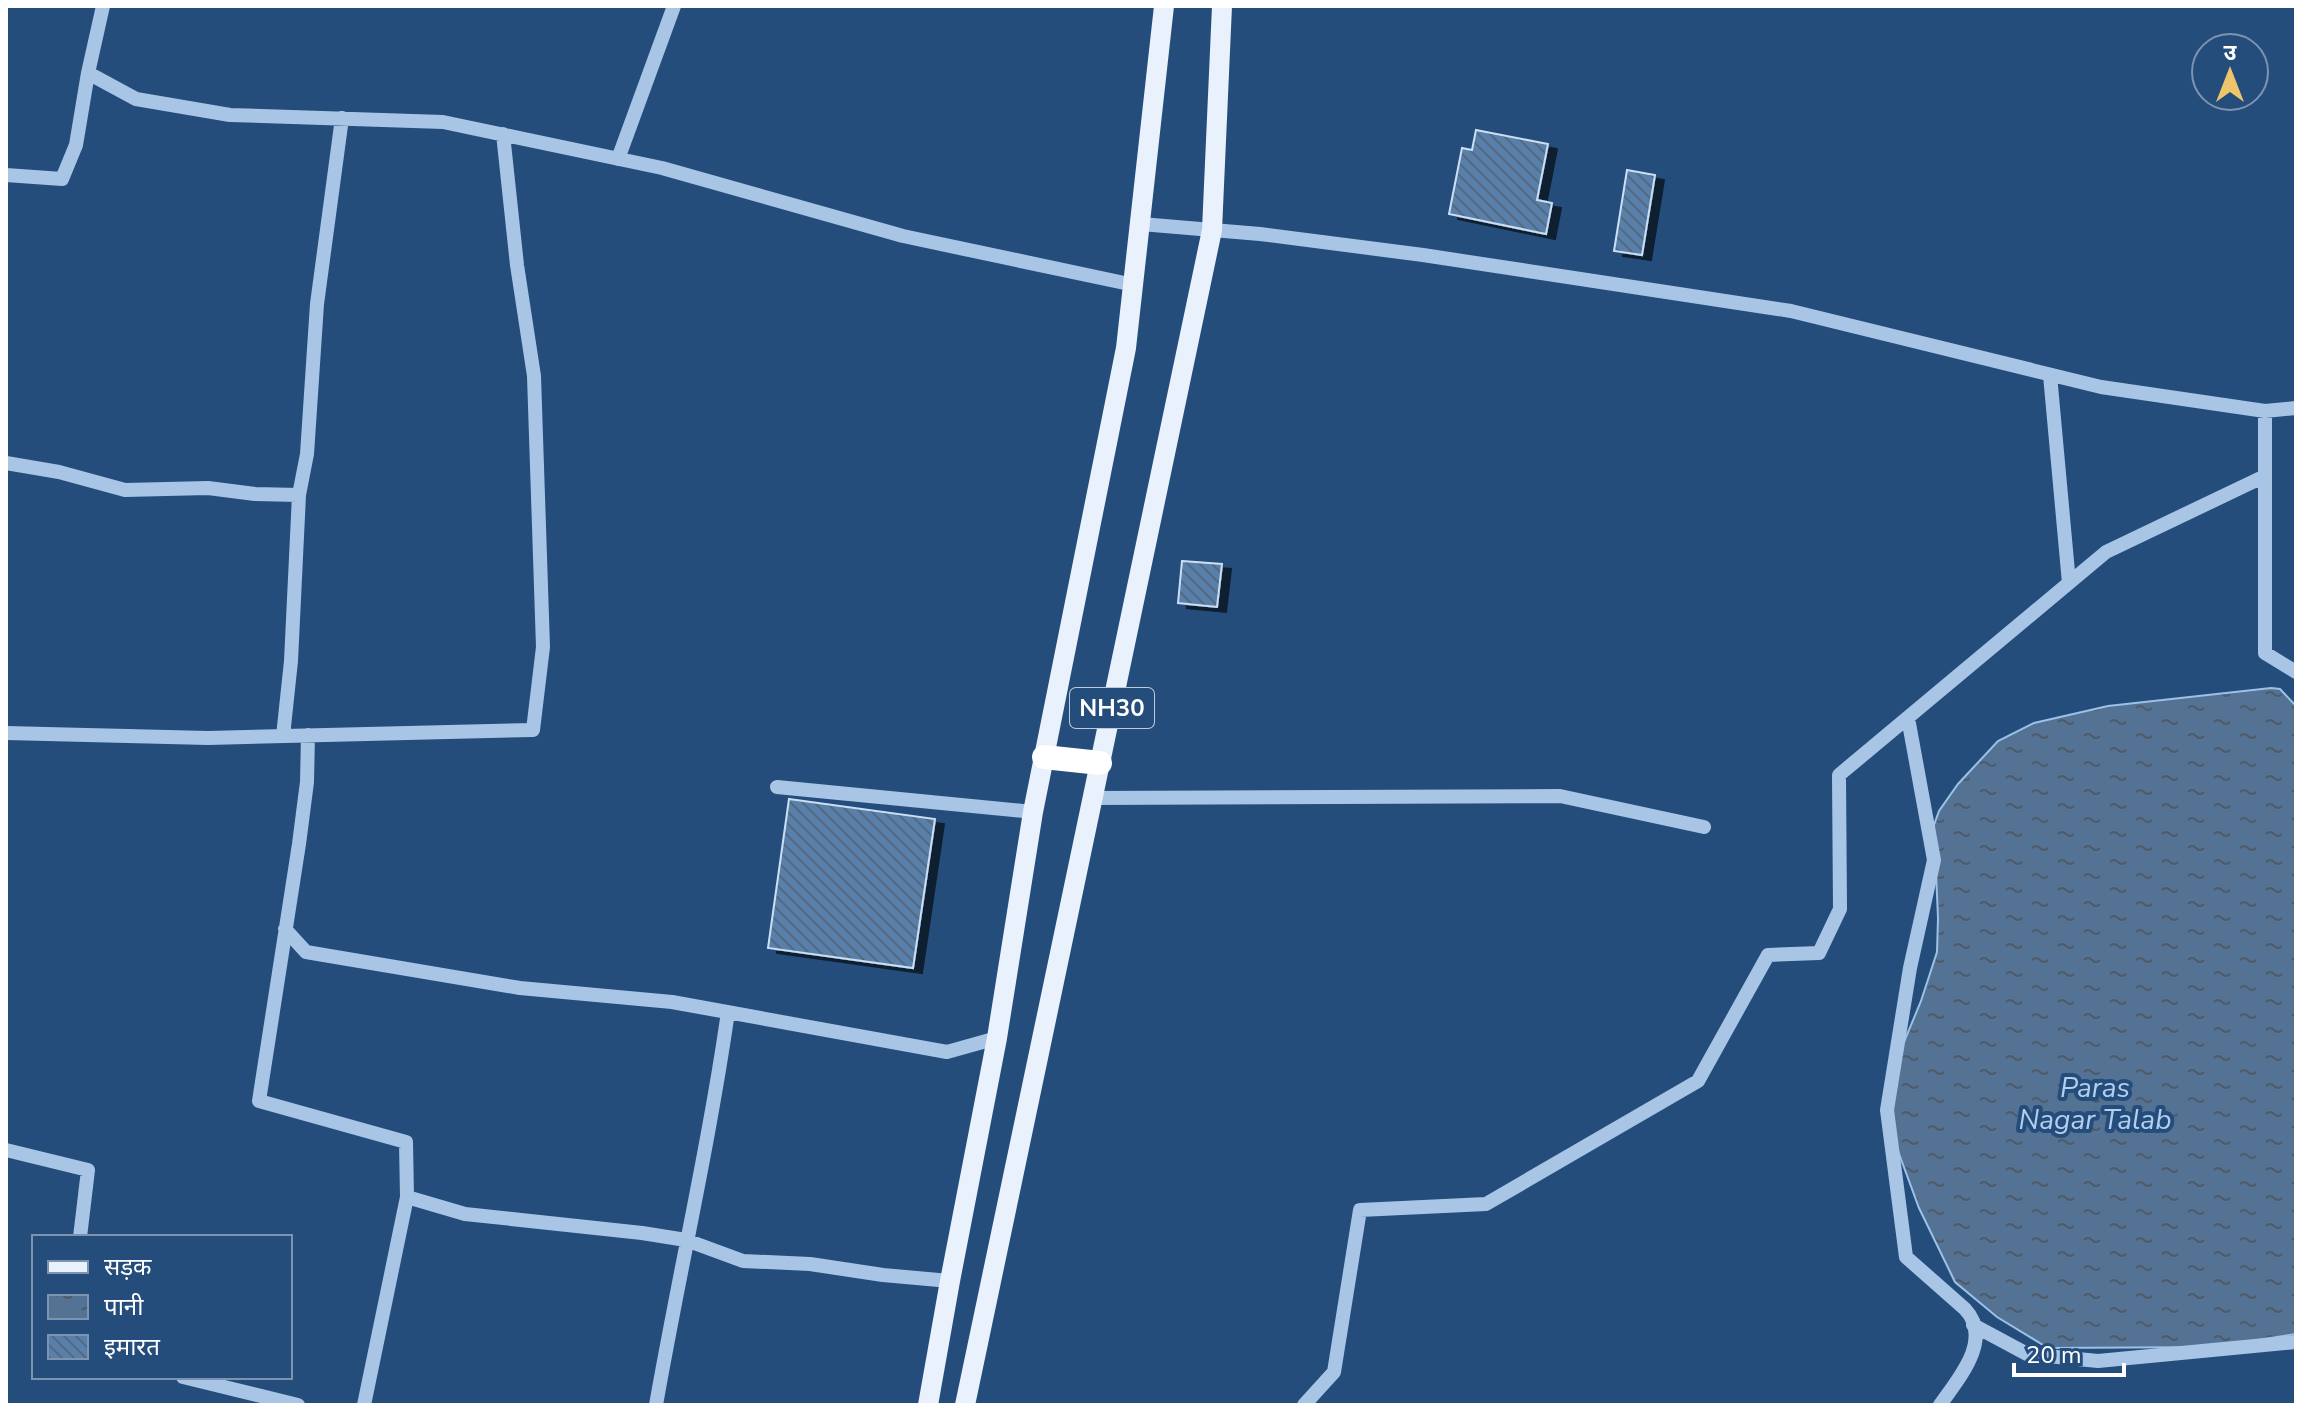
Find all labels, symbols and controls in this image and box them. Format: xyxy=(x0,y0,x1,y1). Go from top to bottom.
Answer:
north arrow xyxy=(2190,32,2270,112)
text: उ xyxy=(2224,38,2238,68)
road number: NH30 xyxy=(1070,688,1154,728)
water label: Paras Nagar Talab xyxy=(2018,1069,2172,1139)
legend xyxy=(32,1235,292,1379)
text: सड़क xyxy=(104,1251,152,1283)
text: पानी xyxy=(104,1291,144,1323)
scale bar xyxy=(2014,1327,2124,1377)
text: इमारत xyxy=(104,1331,161,1363)
text: 20 m xyxy=(2026,1339,2082,1371)

